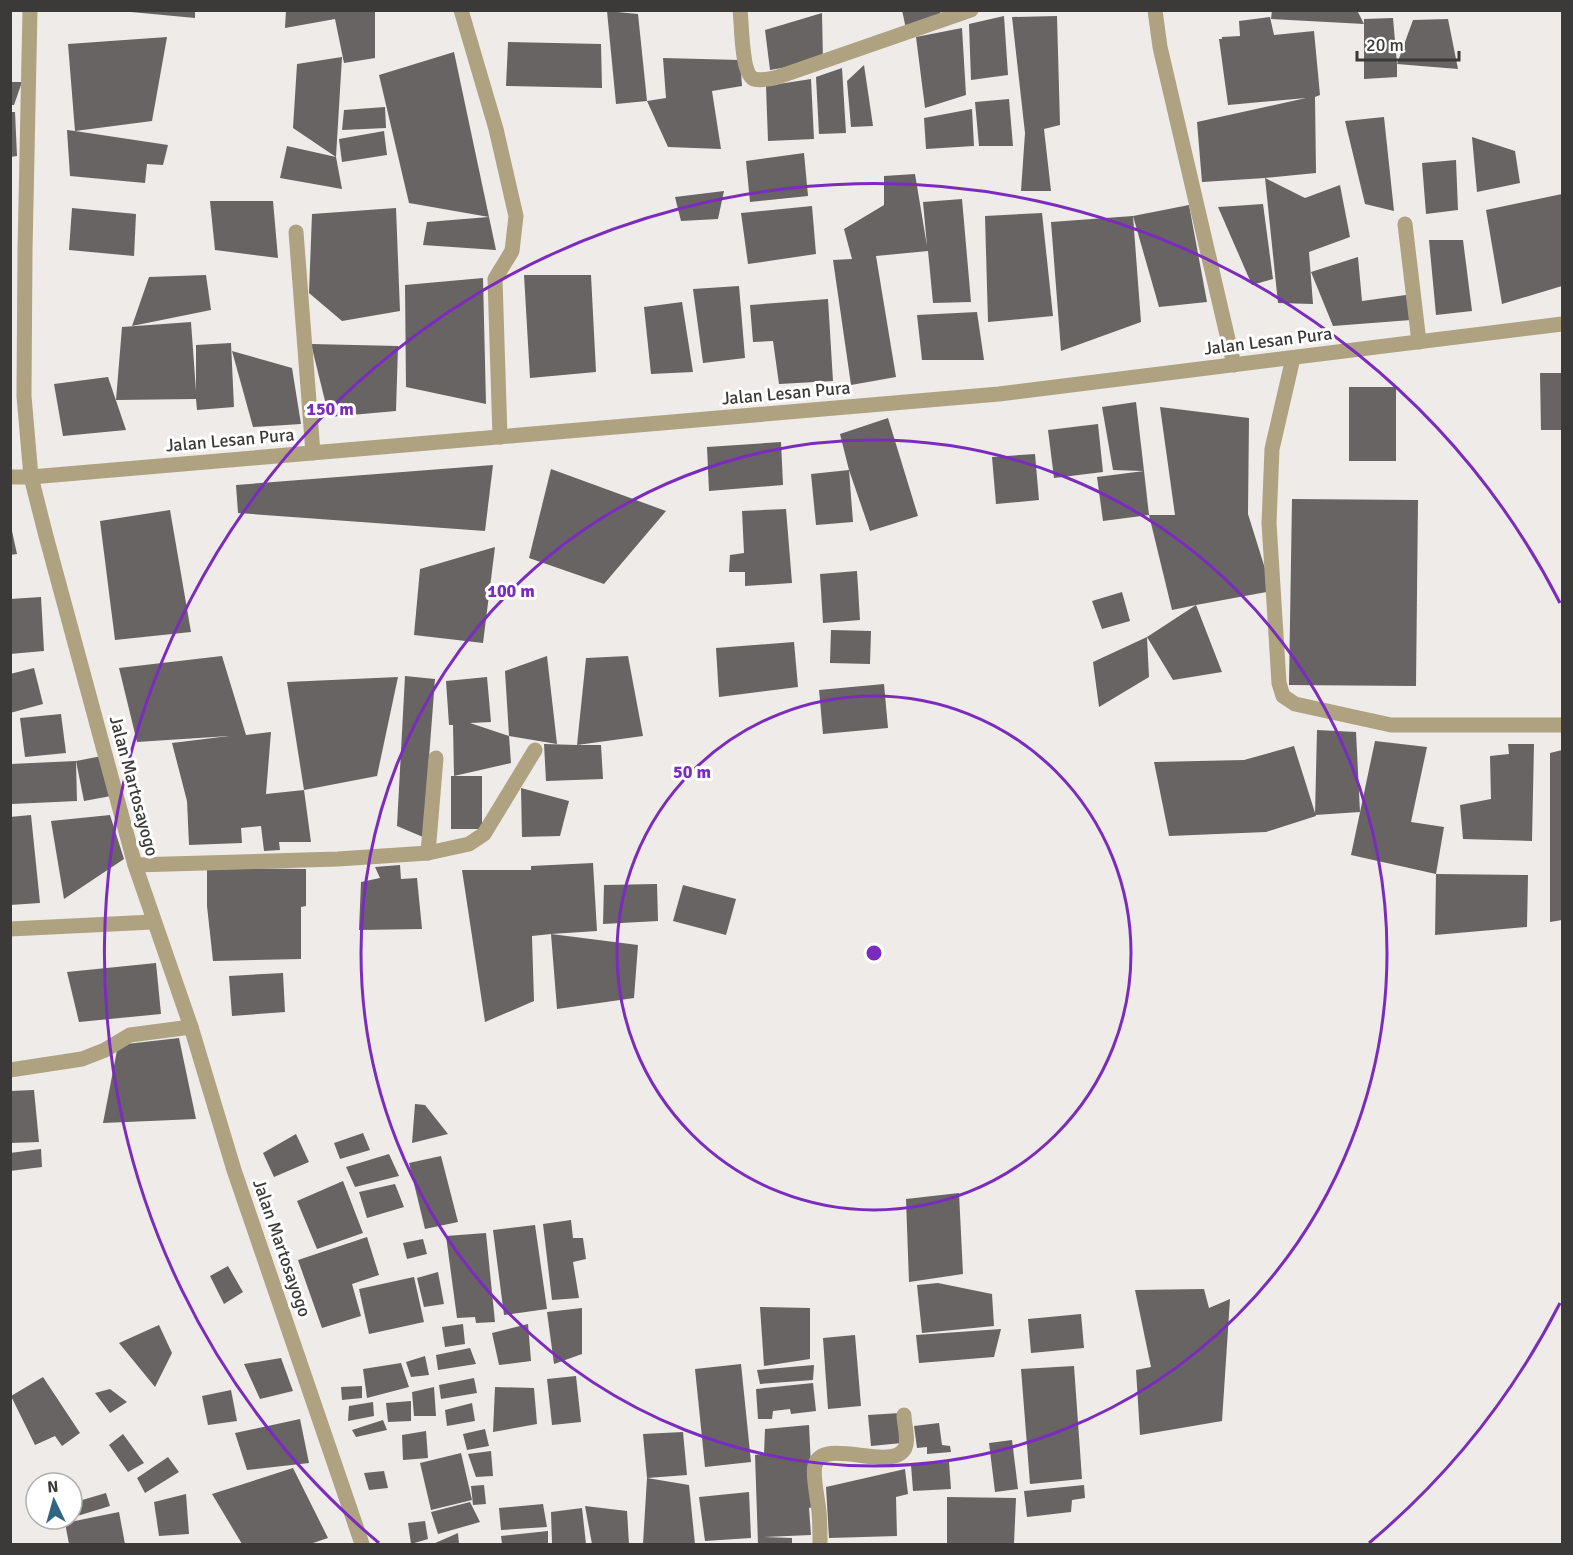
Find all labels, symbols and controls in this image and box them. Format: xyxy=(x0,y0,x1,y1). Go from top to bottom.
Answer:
scale bar xyxy=(1357,24,1459,62)
text: 20 m xyxy=(1366,34,1404,56)
street label: Jalan Lesan Pura xyxy=(1203,322,1333,360)
street label: Jalan Lesan Pura xyxy=(721,376,851,410)
text: 150 m xyxy=(306,398,354,420)
street label: Jalan Lesan Pura xyxy=(165,423,295,457)
text: 100 m xyxy=(487,580,535,602)
street label: Jalan Martosayogo xyxy=(105,713,163,859)
text: 50 m xyxy=(673,761,711,783)
centre of rings xyxy=(864,943,884,963)
street label: Jalan Martosayogo xyxy=(248,1176,316,1320)
north arrow xyxy=(24,1471,84,1531)
text: N xyxy=(46,1477,59,1498)

